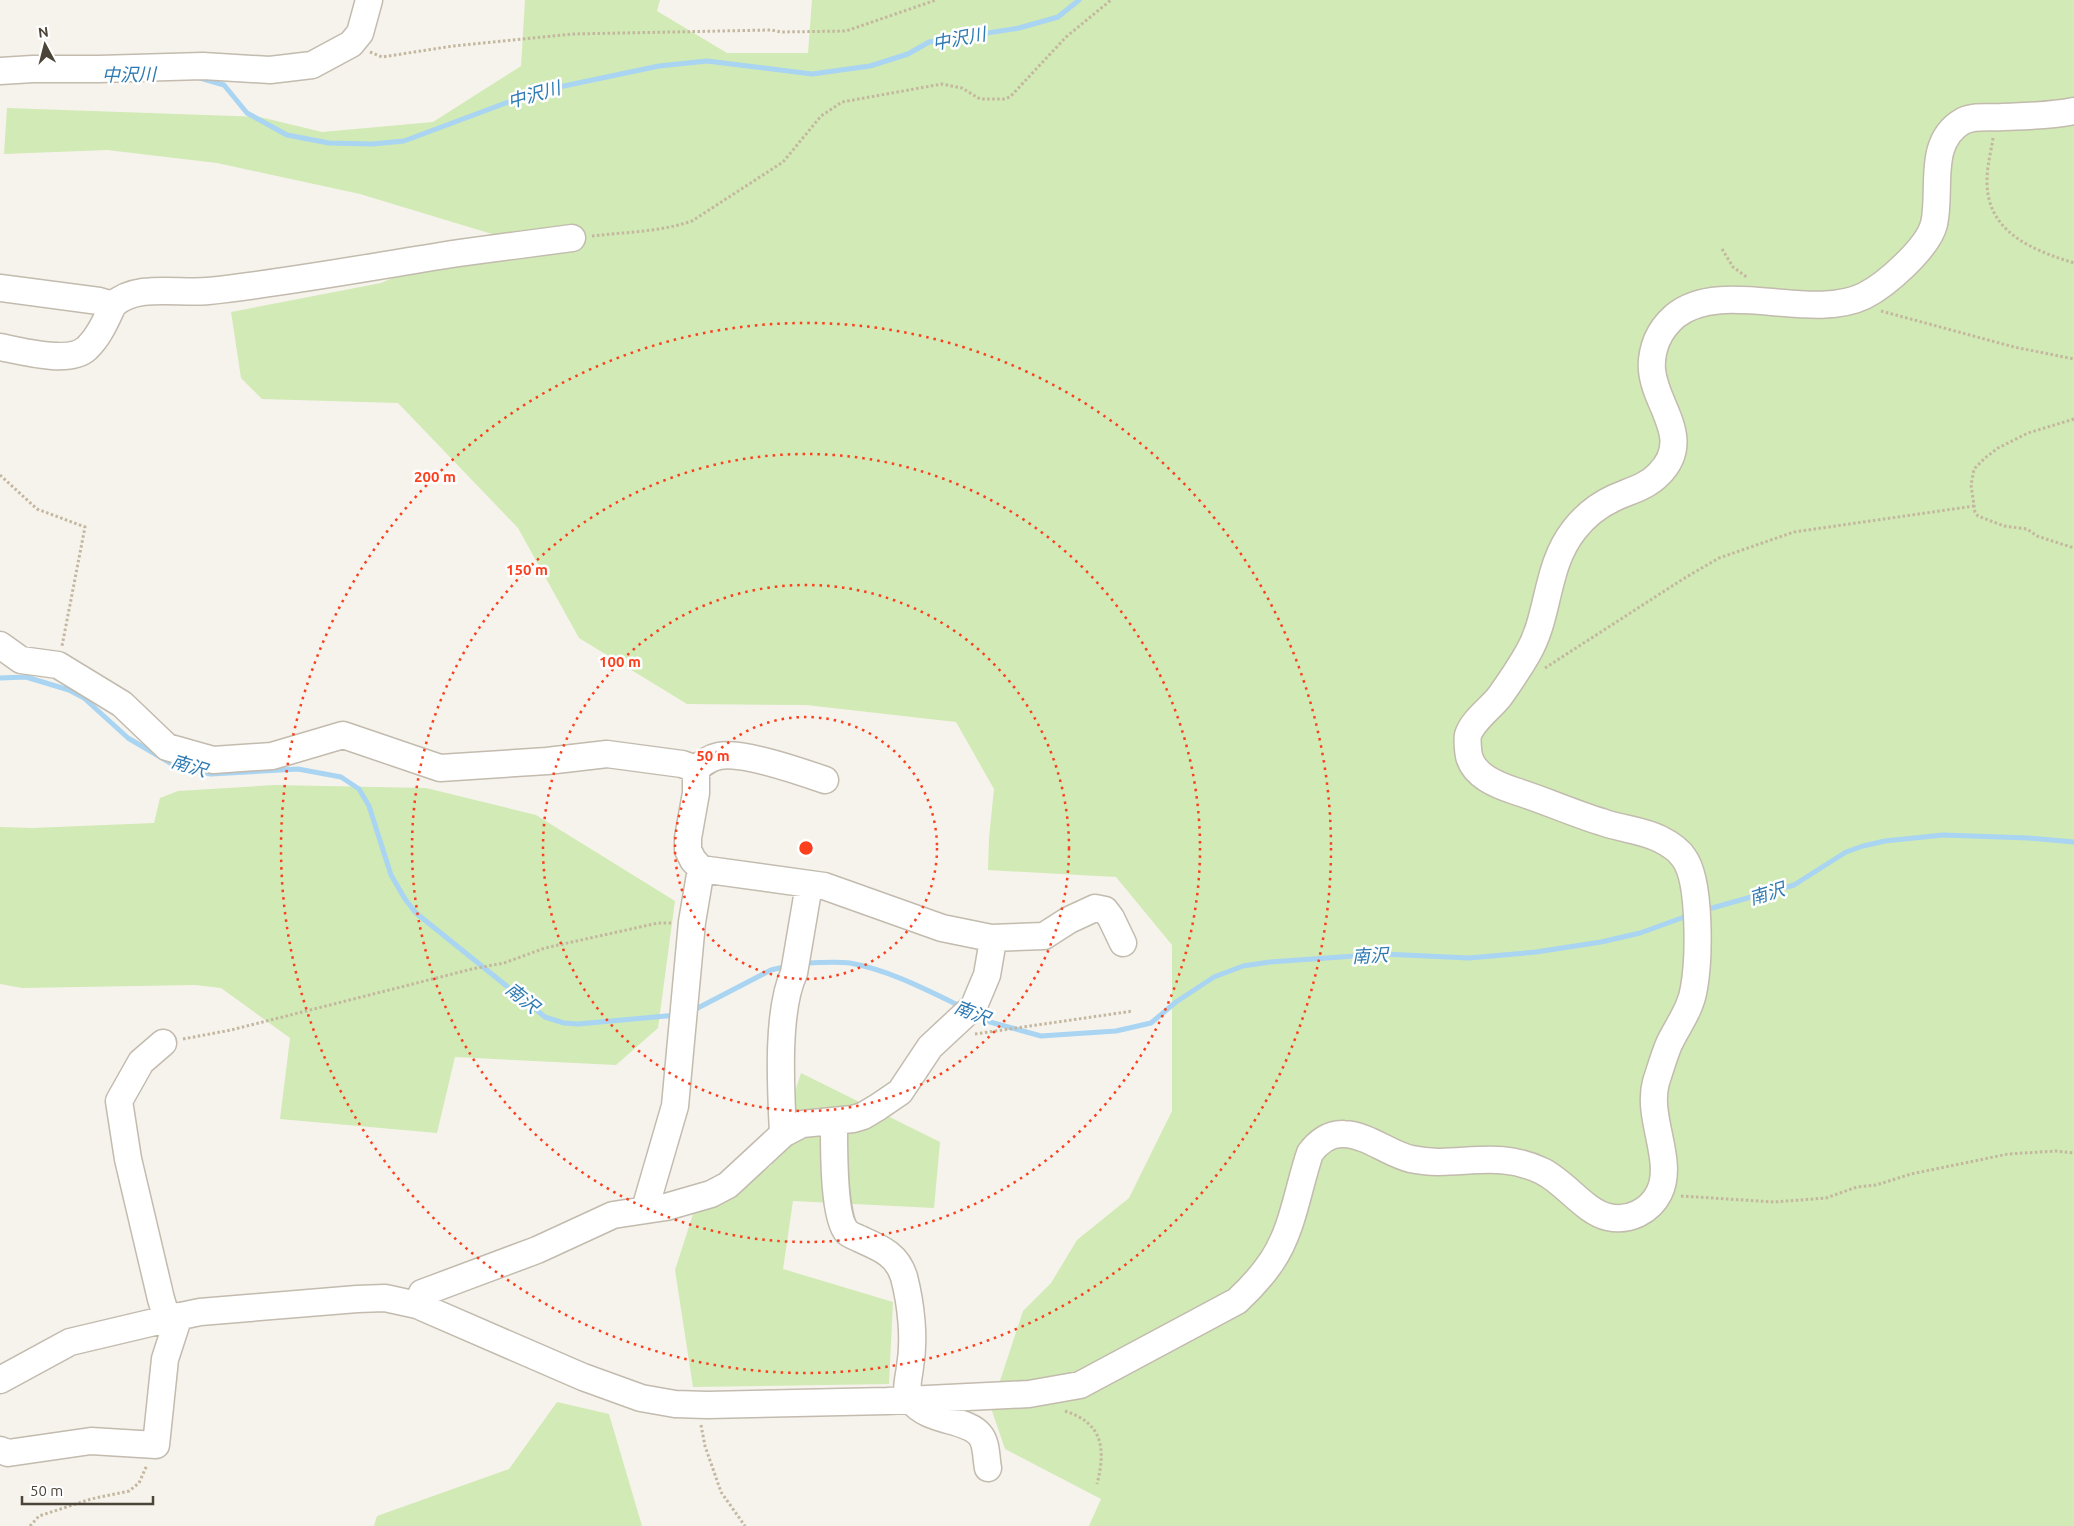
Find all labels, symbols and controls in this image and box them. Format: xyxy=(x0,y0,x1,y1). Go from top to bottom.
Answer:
north arrow xyxy=(20,20,70,70)
water label: 中沢川 xyxy=(930,23,989,53)
text: N xyxy=(37,24,50,41)
water label: 中沢川 xyxy=(102,63,158,84)
water label: 中沢川 xyxy=(505,76,564,111)
text: 200 m xyxy=(414,468,456,485)
text: 150 m xyxy=(506,561,548,578)
text: 100 m xyxy=(599,653,641,670)
text: 50 m xyxy=(696,747,730,764)
water label: 南沢 xyxy=(169,750,211,780)
centre of rings xyxy=(797,839,815,857)
water label: 南沢 xyxy=(1747,878,1789,908)
water label: 南沢 xyxy=(1351,944,1390,966)
water label: 南沢 xyxy=(502,978,544,1018)
water label: 南沢 xyxy=(952,996,995,1029)
scale bar xyxy=(22,1474,154,1506)
text: 50 m xyxy=(30,1482,63,1499)

